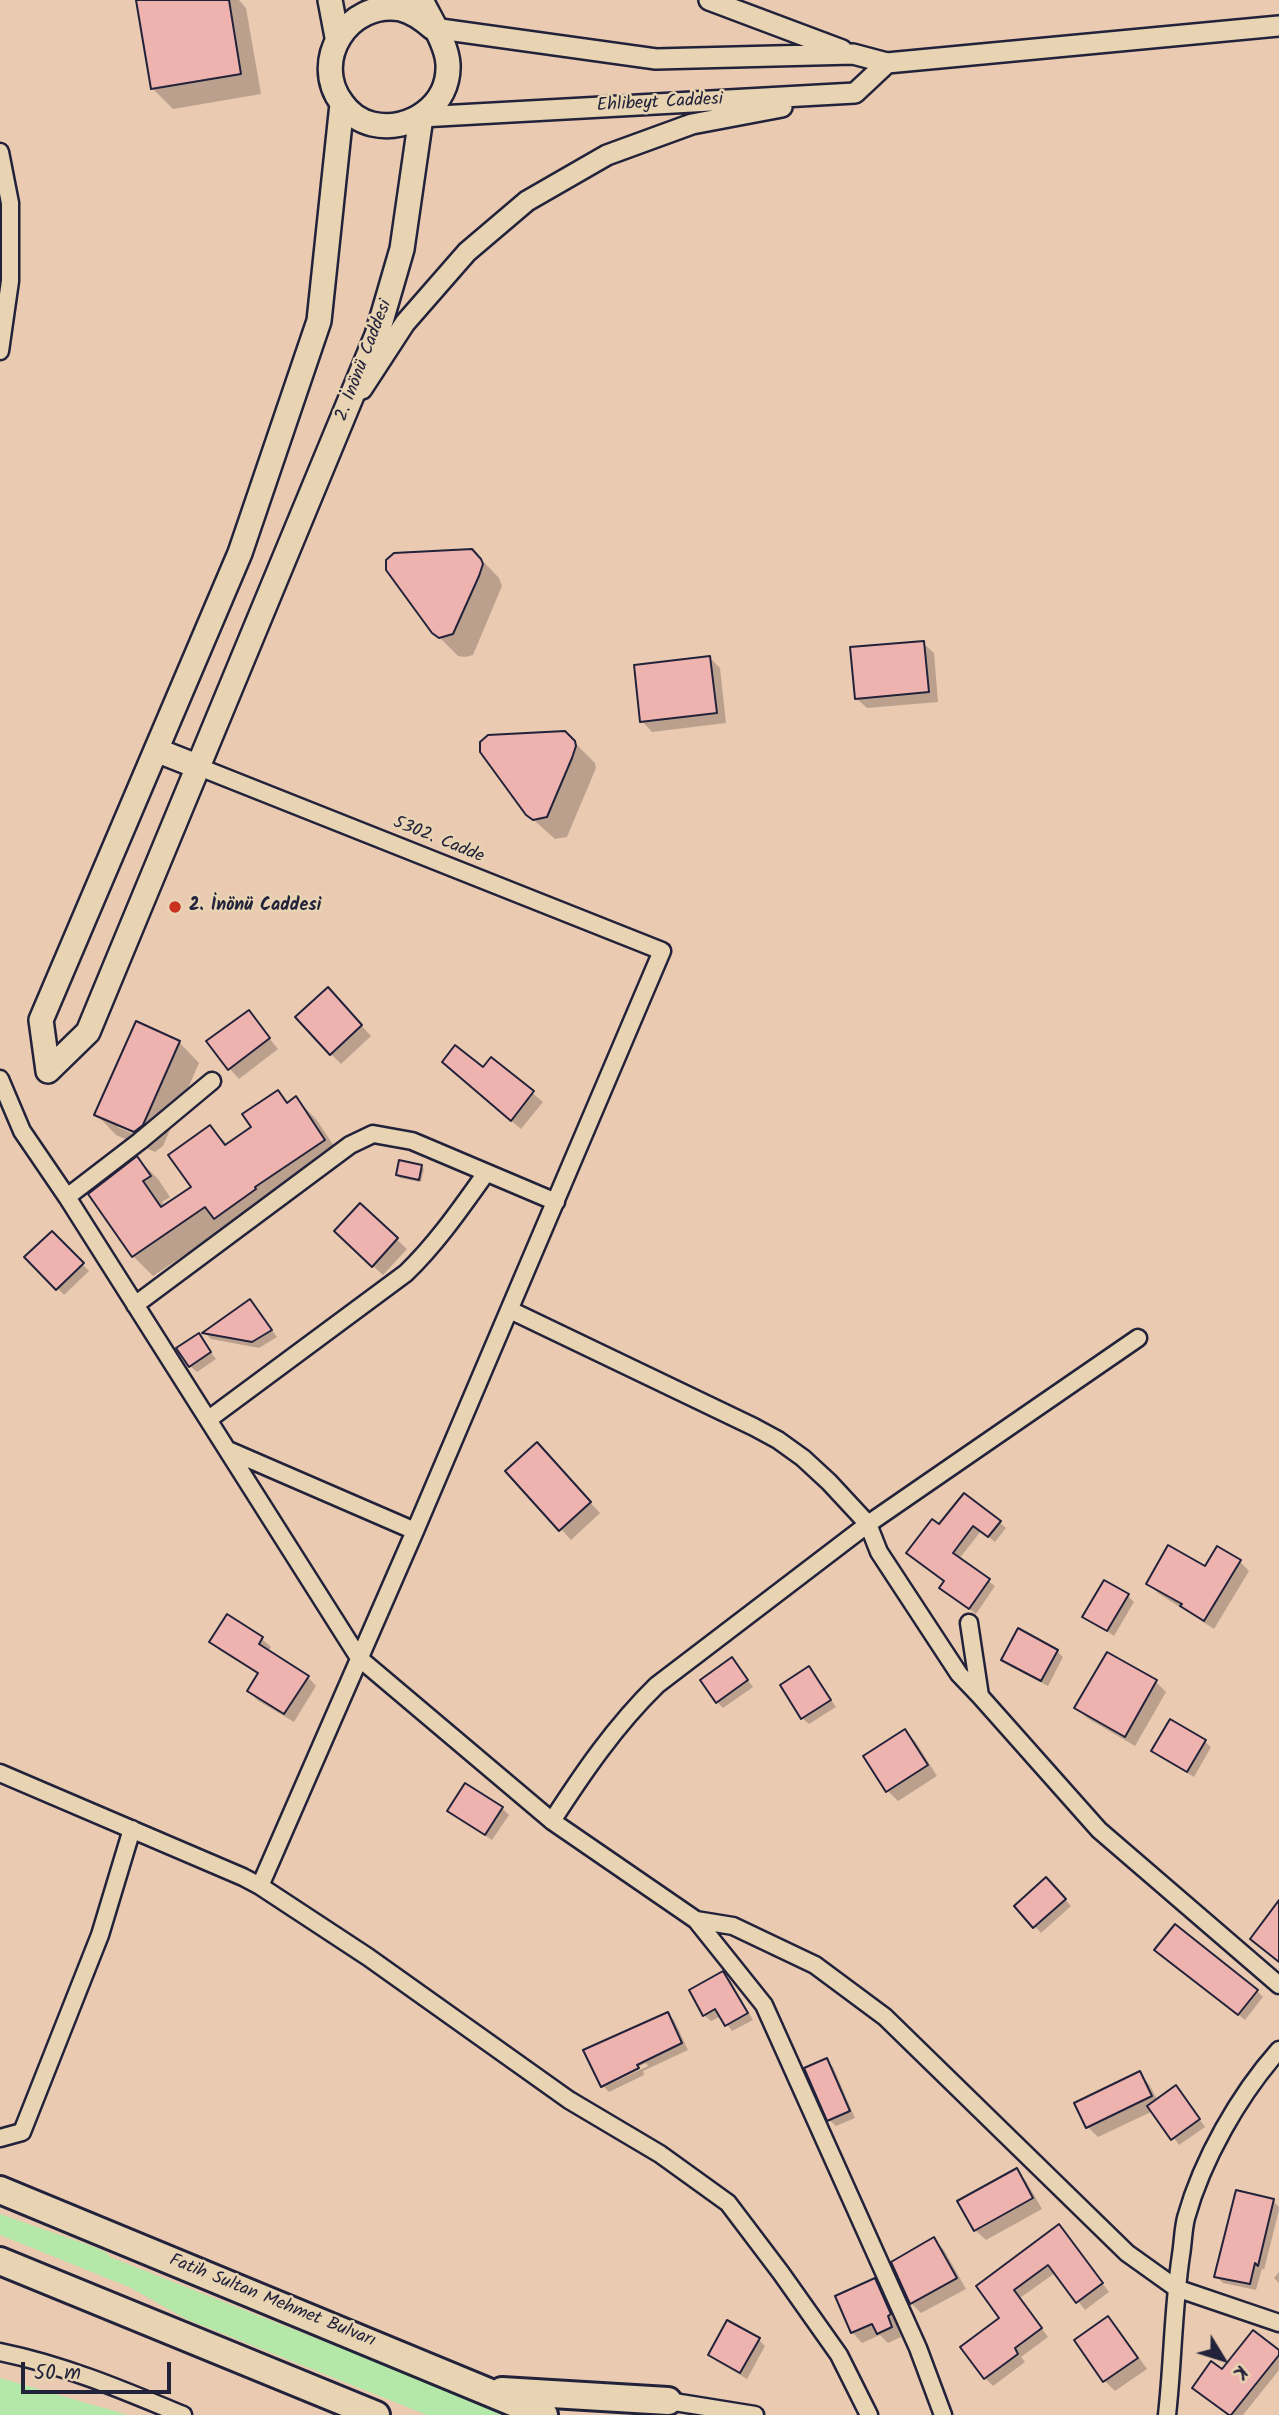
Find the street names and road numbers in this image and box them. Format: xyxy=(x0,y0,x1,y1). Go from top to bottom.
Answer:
street label: Ehlibeyt Caddesi xyxy=(596,90,724,118)
street label: 2. İnönü Caddesi xyxy=(332,297,398,425)
street label: 5302. Cadde xyxy=(389,813,487,869)
street label: Fatih Sultan Mehmet Bulvarı xyxy=(166,2251,378,2353)

